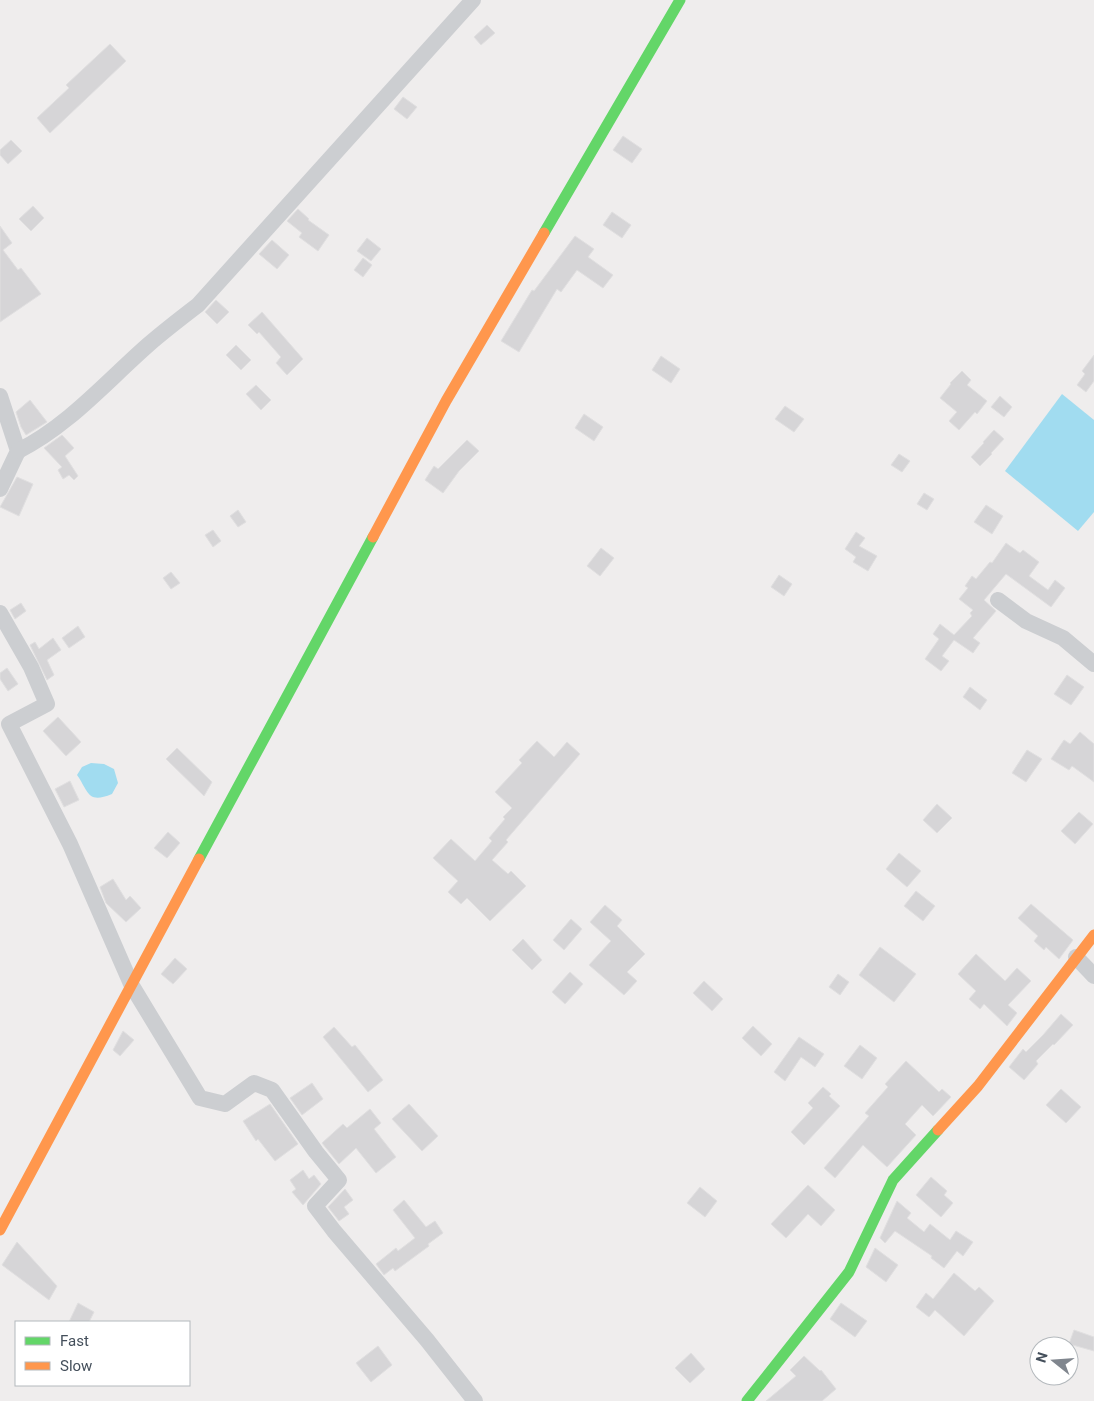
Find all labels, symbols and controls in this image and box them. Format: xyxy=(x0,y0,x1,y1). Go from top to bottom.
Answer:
legend xyxy=(15,1321,190,1386)
text: Fast xyxy=(60,1332,89,1350)
north arrow xyxy=(1029,1336,1079,1386)
text: N xyxy=(1032,1350,1051,1364)
text: Slow xyxy=(60,1357,92,1375)

